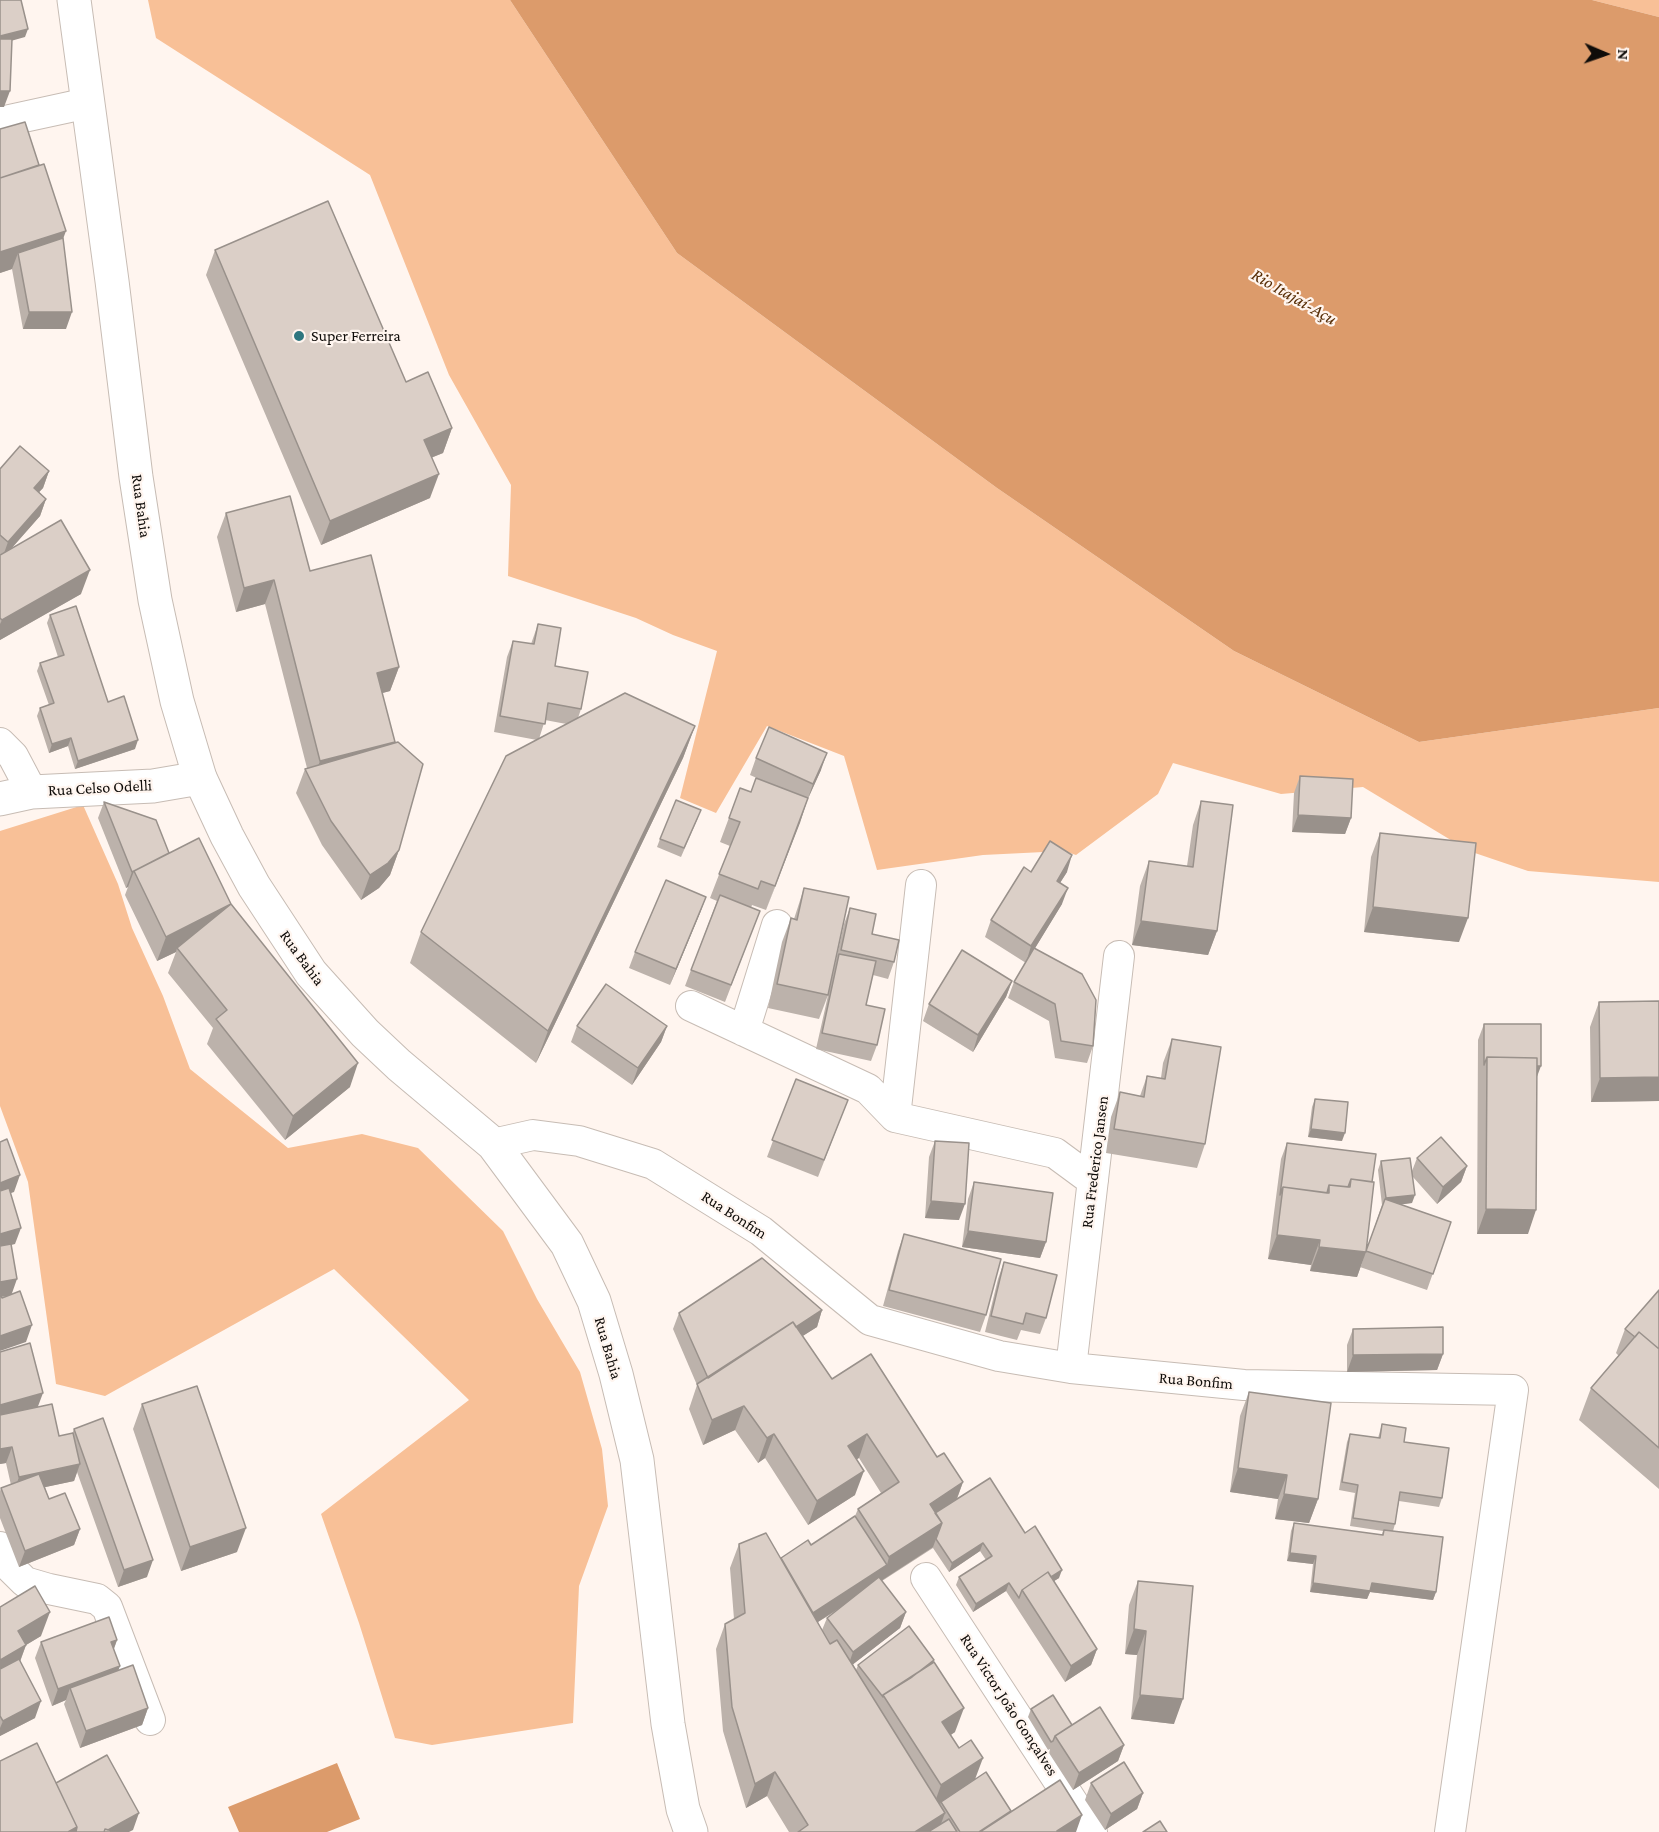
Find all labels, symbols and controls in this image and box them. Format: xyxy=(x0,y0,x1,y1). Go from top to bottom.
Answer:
north arrow xyxy=(1575,24,1635,84)
text: N xyxy=(1615,49,1632,60)
water label: Rio Itajaí-Açu xyxy=(1248,264,1340,330)
place label: Super Ferreira xyxy=(311,326,401,346)
marker: Super Ferreira xyxy=(292,329,306,343)
street label: Rua Bahia xyxy=(127,473,155,539)
street label: Rua Celso Odelli xyxy=(47,776,153,800)
street label: Rua Bahia xyxy=(275,927,329,989)
street label: Rua Frederico Jansen xyxy=(1077,1095,1113,1229)
street label: Rua Bonfim xyxy=(698,1187,770,1243)
street label: Rua Bahia xyxy=(590,1315,626,1381)
street label: Rua Bonfim xyxy=(1158,1368,1234,1394)
street label: Rua Victor João Gonçalves xyxy=(956,1630,1062,1780)

